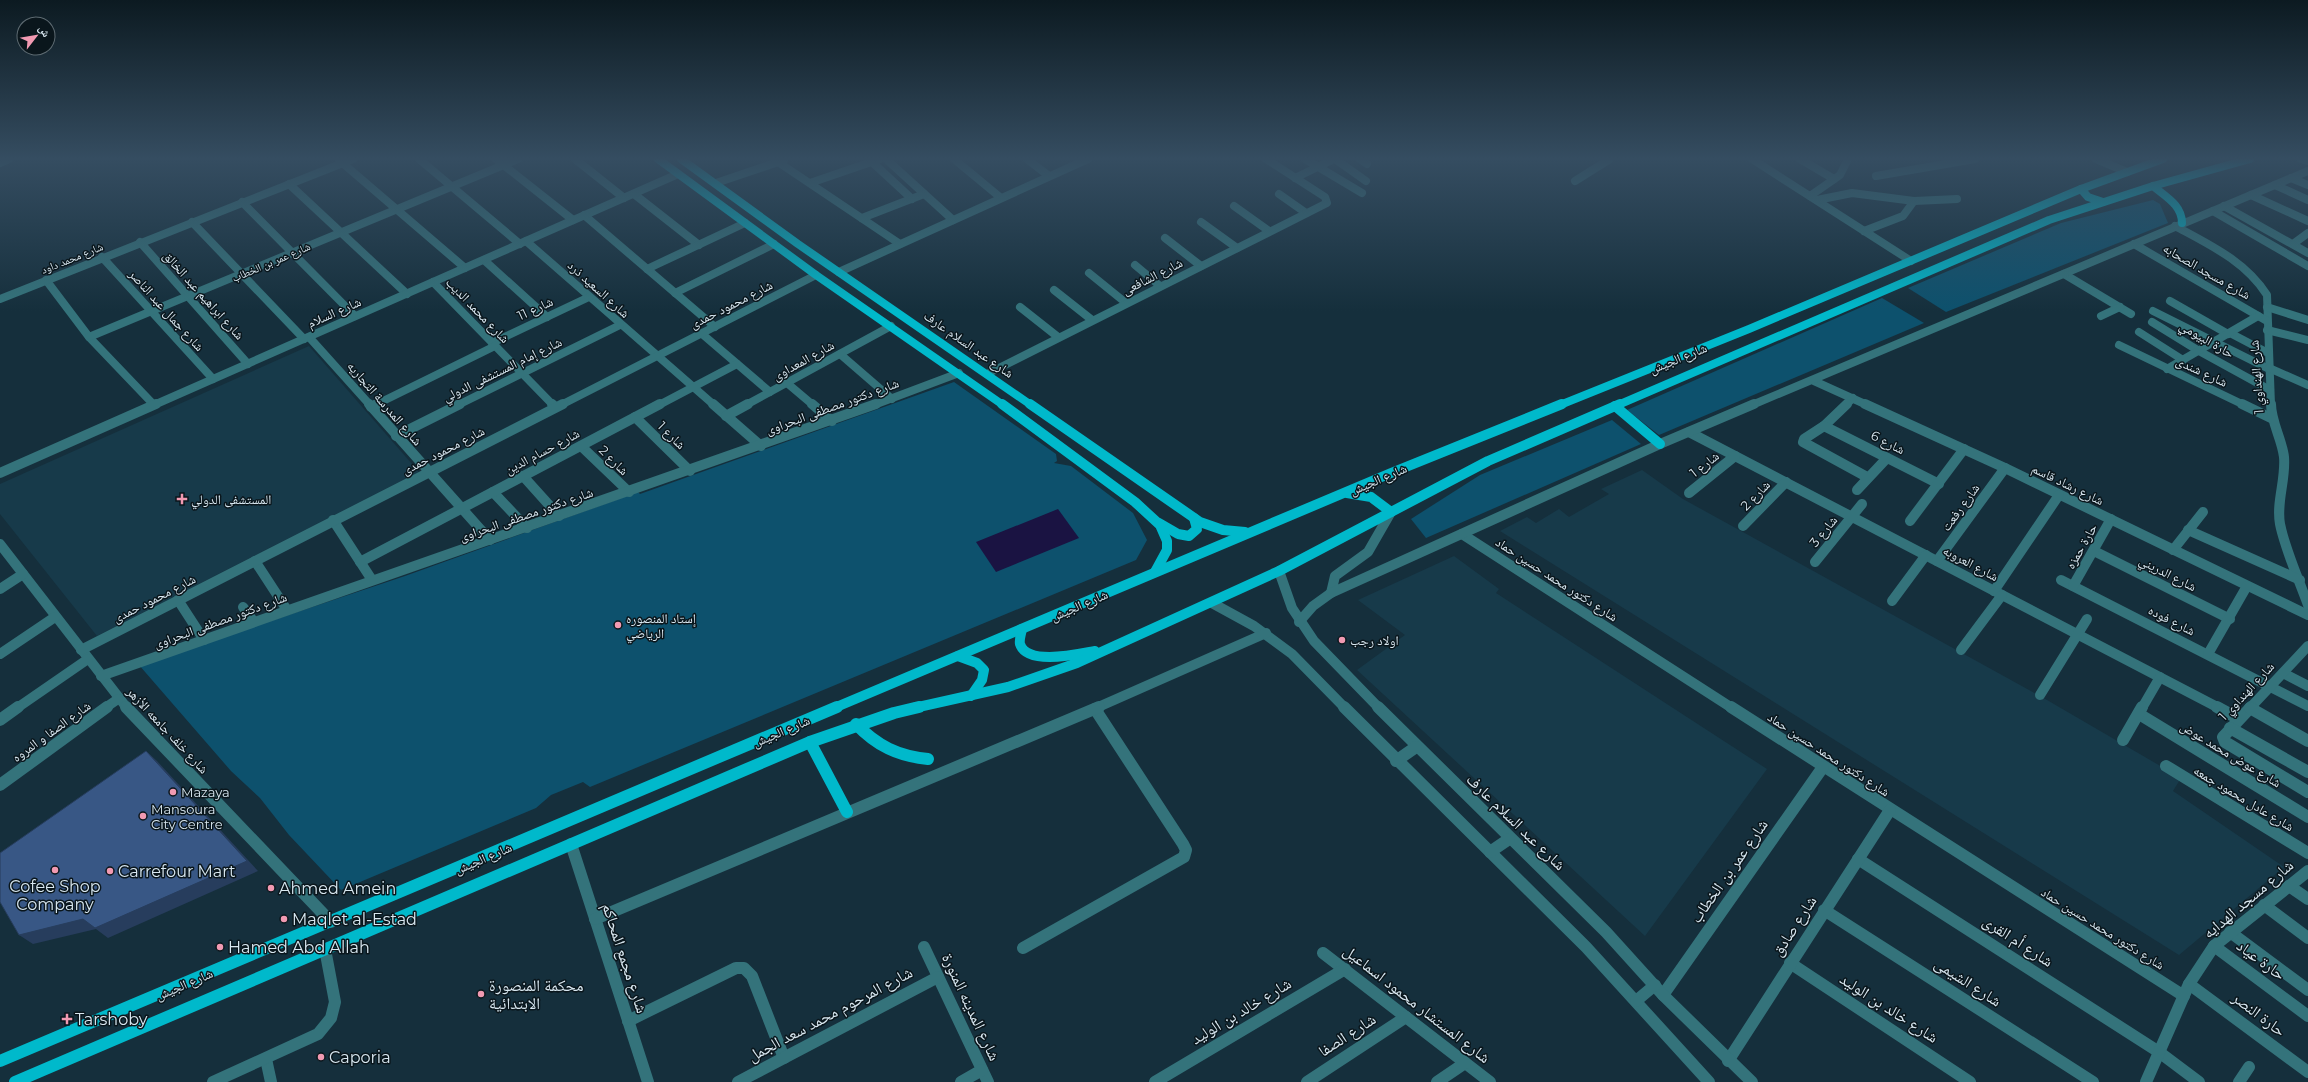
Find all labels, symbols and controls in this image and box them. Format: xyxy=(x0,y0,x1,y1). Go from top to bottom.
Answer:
north arrow xyxy=(16,16,56,56)
text: ش xyxy=(35,22,54,40)
street label: شارع محمد داود xyxy=(39,239,105,277)
street label: شارع عمر بن الخطاب xyxy=(230,239,312,285)
street label: شارع مسجد الصحابه xyxy=(2159,240,2254,304)
street label: شارع ابراهيم عبد الخالق xyxy=(159,247,248,344)
street label: شارع الشافعى xyxy=(1119,254,1186,300)
street label: شارع السعيد ذرد xyxy=(563,257,633,323)
street label: شارع جمال عبد الناصر xyxy=(124,265,208,356)
street label: شارع محمد الديب xyxy=(441,274,513,347)
street label: شارع محمود حمدى xyxy=(687,276,776,334)
street label: شارع السلام xyxy=(305,293,364,333)
street label: شارع 11 xyxy=(515,293,556,325)
street label: شارع عبد السلام عارف xyxy=(920,307,1017,383)
street label: حارة البيومي xyxy=(2175,317,2237,364)
street label: شارع إمام المستشفى الدولي xyxy=(440,333,566,408)
street label: شارع المعداوى xyxy=(769,336,838,385)
street label: شارع الجيش xyxy=(1647,339,1710,379)
street label: شارع الهنداوي 1 xyxy=(2245,339,2270,415)
street label: شارع شندى xyxy=(2173,352,2230,392)
street label: شارع المدرسة التجاريه xyxy=(343,358,426,450)
street label: شارع دكتور مصطفى البحراوى xyxy=(763,374,901,439)
street label: شارع 1 xyxy=(653,418,689,454)
street label: شارع محمود حمدى xyxy=(399,422,488,480)
street label: شارع حسام الدين xyxy=(502,425,583,479)
street label: شارع 6 xyxy=(1867,427,1908,459)
street label: شارع 2 xyxy=(594,442,632,480)
street label: شارع 1 xyxy=(1686,448,1723,482)
street label: شارع الجيش xyxy=(1347,460,1410,500)
street label: شارع رشاد قاسم xyxy=(2029,460,2107,510)
street label: شارع 2 xyxy=(1737,477,1775,515)
street label: شارع رفعت xyxy=(1937,480,1984,535)
street label: شارع دكتور مصطفى البحراوى xyxy=(457,484,596,546)
place label: المستشفى الدولي xyxy=(191,491,271,510)
marker: المستشفى الدولي xyxy=(176,493,188,505)
street label: شارع 3 xyxy=(1806,512,1842,551)
street label: حارة حمزه xyxy=(2062,521,2101,572)
street label: شارع دكتور محمد حسين حماد xyxy=(1492,533,1621,626)
street label: شارع العروبه xyxy=(1940,542,2001,586)
street label: شارع الدريني xyxy=(2135,552,2199,597)
street label: شارع محمود حمدى xyxy=(110,570,199,628)
street label: شارع الجيش xyxy=(1048,586,1111,626)
street label: شارع دكتور مصطفى البحراوى xyxy=(151,588,289,653)
street label: شارع فوده xyxy=(2145,601,2198,640)
place label: إستاد المنصوره الرياضي xyxy=(626,610,696,644)
marker: إستاد المنصوره الرياضي xyxy=(613,620,623,630)
place label: اولاد رجب xyxy=(1350,632,1399,649)
marker: اولاد رجب xyxy=(1337,635,1347,645)
street label: شارع الهنداوي 1 xyxy=(2215,658,2280,726)
street label: شارع خلف جامعه الأزهر xyxy=(122,683,212,778)
street label: شارع الصفا و المروه xyxy=(9,697,95,766)
street label: شارع دكتور محمد حسين حماد xyxy=(1764,708,1893,801)
street label: شارع الجيش xyxy=(750,712,813,752)
street label: شارع عوض محمد عوض xyxy=(2177,718,2284,792)
street label: شارع عادل محمود جمعه xyxy=(2190,762,2297,836)
street label: شارع عبد السلام عارف xyxy=(1462,770,1570,875)
place label: Mazaya xyxy=(181,784,230,800)
marker: Mazaya xyxy=(168,787,178,797)
place label: Mansoura City Centre xyxy=(151,801,223,832)
marker: Mansoura City Centre xyxy=(138,811,148,821)
street label: شارع عمر بن الخطاب xyxy=(1686,815,1773,927)
street label: شارع الجيش xyxy=(452,839,515,879)
street label: شارع مسجد الهدايه xyxy=(2199,856,2298,943)
place label: Carrefour Mart xyxy=(118,862,236,881)
marker: Cofee Shop Company xyxy=(50,865,60,875)
marker: Carrefour Mart xyxy=(105,866,115,876)
place label: Cofee Shop Company xyxy=(9,877,101,914)
place label: Ahmed Amein xyxy=(279,879,396,898)
marker: Ahmed Amein xyxy=(266,883,276,893)
street label: شارع دكتور محمد حسين حماد xyxy=(2037,883,2168,974)
street label: شارع صادق xyxy=(1767,892,1821,960)
street label: شارع مجمع المحاكم xyxy=(597,901,652,1016)
place label: Maqlet al-Estad xyxy=(292,910,417,929)
street label: شارع أم القرى xyxy=(1979,911,2057,972)
marker: Maqlet al-Estad xyxy=(279,914,289,924)
street label: حارة عياد xyxy=(2233,936,2289,984)
place label: Hamed Abd Allah xyxy=(228,938,370,957)
street label: شارع المستشار محمود اسماعيل xyxy=(1339,941,1494,1068)
marker: Hamed Abd Allah xyxy=(215,942,225,952)
street label: شارع المدينه المنورة xyxy=(937,950,1004,1064)
street label: شارع الشيمى xyxy=(1931,953,2005,1011)
street label: شارع المرحوم محمد سعد الجمل xyxy=(744,962,916,1066)
street label: شارع الجيش xyxy=(153,965,216,1005)
street label: شارع خالد بن الوليد xyxy=(1836,969,1942,1048)
street label: شارع خالد بن الوليد xyxy=(1188,974,1295,1049)
place label: محكمة المنصورة الابتدائية xyxy=(489,976,583,1013)
street label: حارة النصر xyxy=(2228,987,2289,1040)
marker: محكمة المنصورة الابتدائية xyxy=(476,989,486,999)
street label: شارع الصفا xyxy=(1315,1009,1380,1061)
place label: Tarshoby xyxy=(75,1010,148,1029)
marker: Tarshoby xyxy=(62,1014,72,1024)
place label: Caporia xyxy=(329,1048,391,1067)
marker: Caporia xyxy=(316,1052,326,1062)

